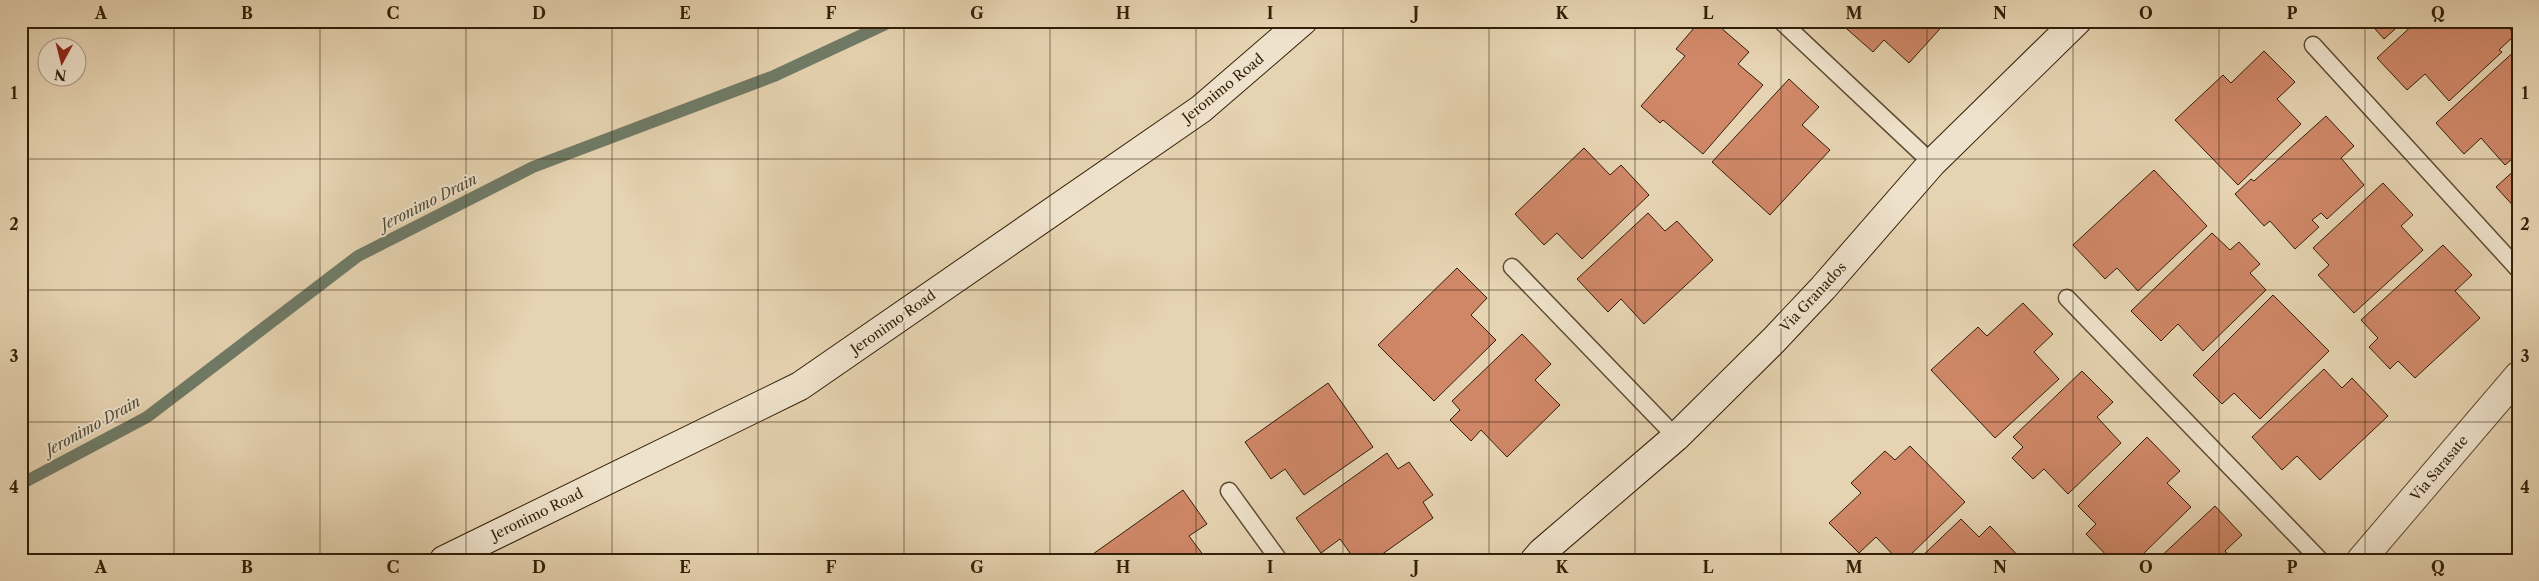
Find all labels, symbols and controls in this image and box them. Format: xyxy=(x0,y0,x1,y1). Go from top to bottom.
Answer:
text: A xyxy=(94,3,108,23)
text: B xyxy=(241,3,253,23)
text: C xyxy=(387,3,399,23)
text: D xyxy=(532,3,546,23)
text: E xyxy=(679,3,691,23)
text: F xyxy=(826,3,837,23)
text: G xyxy=(970,3,984,23)
text: H xyxy=(1116,3,1130,23)
text: I xyxy=(1267,3,1274,23)
text: J xyxy=(1410,3,1419,23)
text: K xyxy=(1556,3,1570,23)
text: L xyxy=(1702,3,1714,23)
text: M xyxy=(1846,3,1863,23)
text: N xyxy=(1993,3,2007,23)
text: O xyxy=(2139,3,2153,23)
text: P xyxy=(2287,3,2298,23)
text: Q xyxy=(2431,3,2445,23)
north arrow xyxy=(38,38,88,88)
street label: Jeronimo Road xyxy=(1177,49,1268,128)
text: N xyxy=(53,65,68,85)
text: 1 xyxy=(10,83,18,103)
text: 1 xyxy=(2521,83,2529,103)
water label: Jeronimo Drain xyxy=(374,169,480,236)
text: 2 xyxy=(9,214,19,234)
text: 2 xyxy=(2520,214,2530,234)
street label: Via Granados xyxy=(1775,258,1850,336)
street label: Jeronimo Road xyxy=(845,286,939,359)
text: 3 xyxy=(9,346,19,366)
text: 3 xyxy=(2520,346,2530,366)
water label: Jeronimo Drain xyxy=(38,392,144,461)
street label: Via Sarasate xyxy=(2406,431,2472,505)
text: 4 xyxy=(9,477,19,497)
text: 4 xyxy=(2520,477,2530,497)
street label: Jeronimo Road xyxy=(486,484,586,545)
text: A xyxy=(94,557,108,577)
text: B xyxy=(241,557,253,577)
text: C xyxy=(387,557,399,577)
text: D xyxy=(532,557,546,577)
text: E xyxy=(679,557,691,577)
text: F xyxy=(826,557,837,577)
text: G xyxy=(970,557,984,577)
text: H xyxy=(1116,557,1130,577)
text: I xyxy=(1267,557,1274,577)
text: J xyxy=(1410,557,1419,577)
text: K xyxy=(1556,557,1570,577)
text: L xyxy=(1702,557,1714,577)
text: M xyxy=(1846,557,1863,577)
text: N xyxy=(1993,557,2007,577)
text: O xyxy=(2139,557,2153,577)
text: P xyxy=(2287,557,2298,577)
text: Q xyxy=(2431,557,2445,577)

